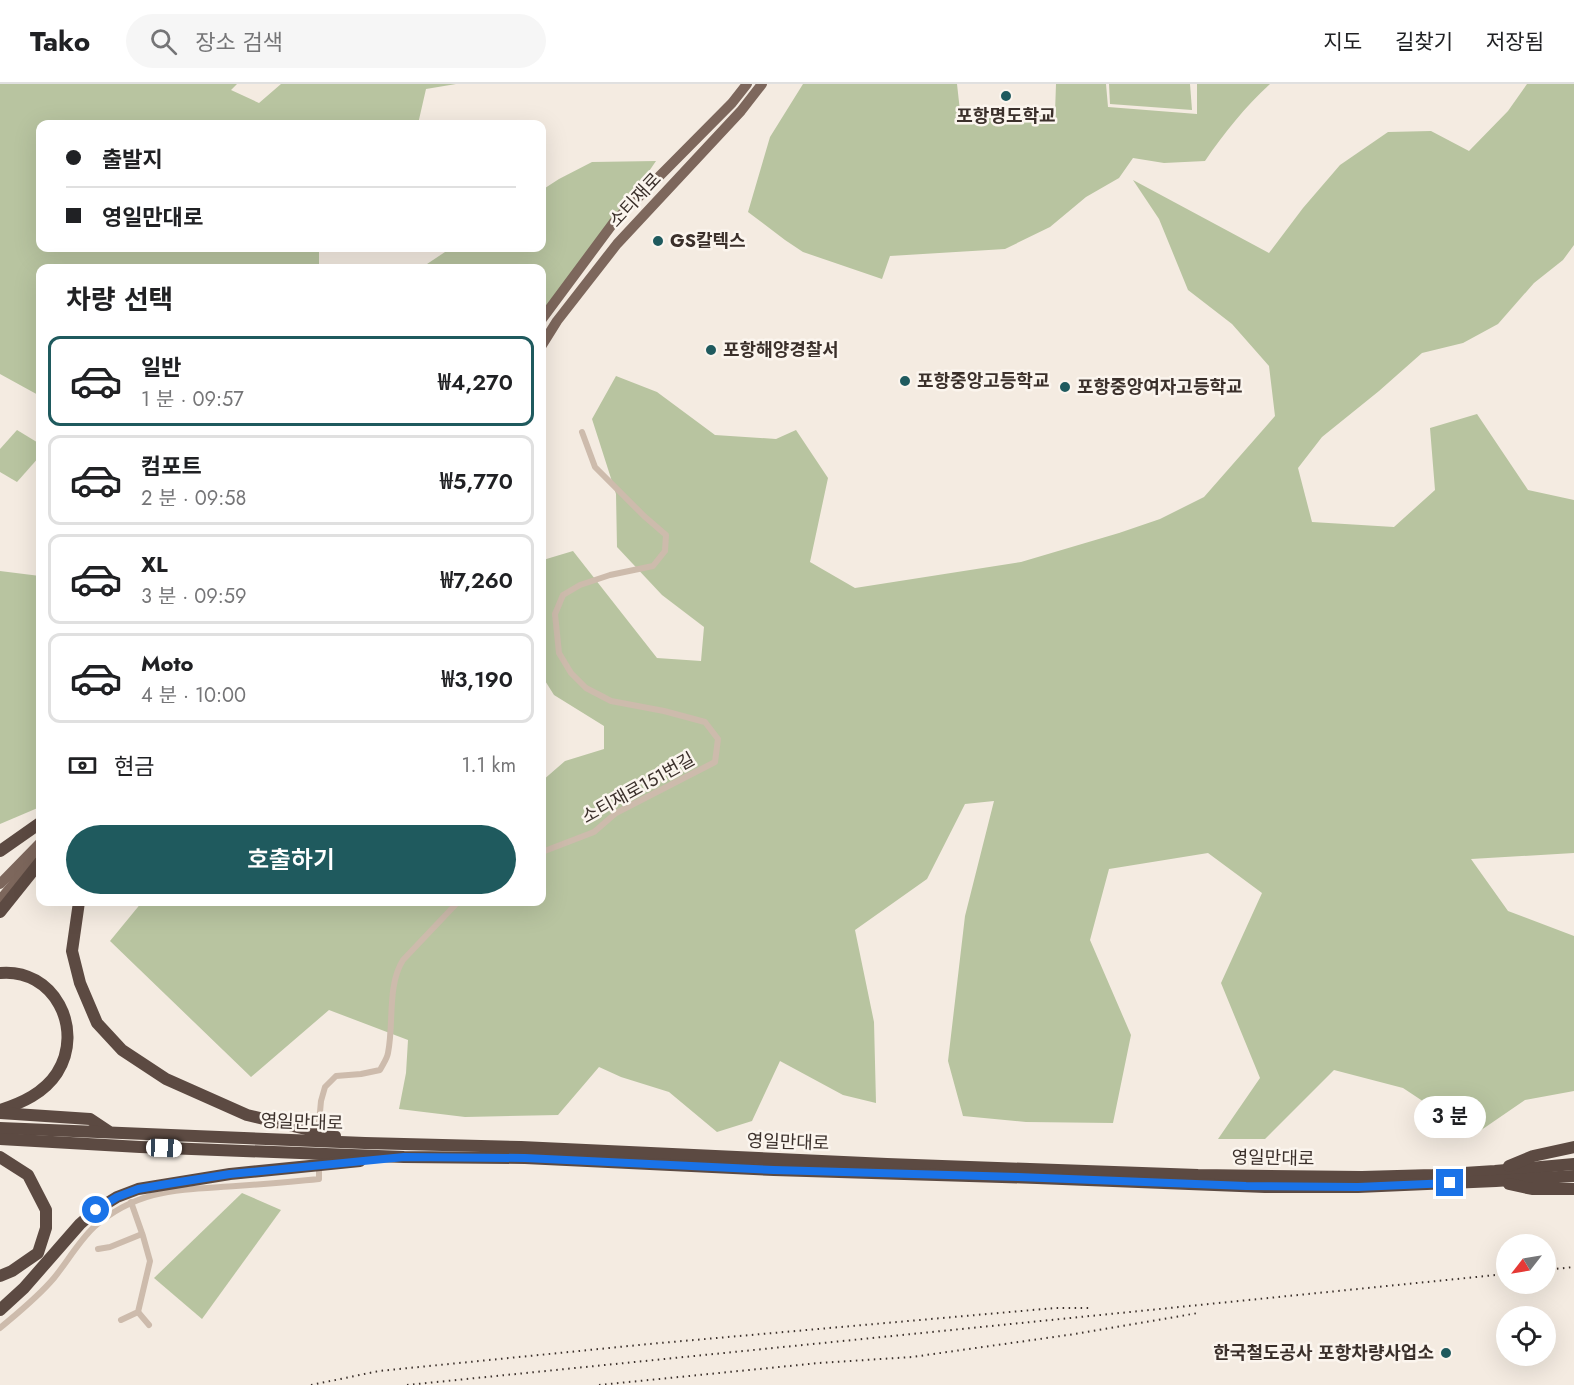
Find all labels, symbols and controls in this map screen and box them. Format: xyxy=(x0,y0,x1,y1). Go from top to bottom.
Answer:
search box xyxy=(126,14,546,68)
text: Tako xyxy=(30,21,90,62)
icon: search xyxy=(147,25,180,58)
text: 장소 검색 xyxy=(195,26,283,58)
text: 지도 xyxy=(1323,27,1362,57)
text: 길찾기 xyxy=(1395,27,1453,57)
text: 저장됨 xyxy=(1486,27,1544,57)
marker: 포항명도학교 xyxy=(999,89,1013,103)
place label: 포항명도학교 xyxy=(956,103,1056,129)
text: 출발지 xyxy=(102,143,163,175)
street label: 소티재로 xyxy=(603,167,667,233)
text: 영일만대로 xyxy=(102,201,203,233)
place label: GS칼텍스 xyxy=(670,228,746,254)
marker: GS칼텍스 xyxy=(651,234,665,248)
text: 차량 선택 xyxy=(66,280,173,319)
place label: 포항해양경찰서 xyxy=(723,337,839,363)
marker: 포항해양경찰서 xyxy=(704,343,718,357)
text: 일반 xyxy=(141,351,181,383)
icon: car xyxy=(69,354,123,408)
text: ₩4,270 xyxy=(438,366,513,398)
place label: 포항중앙고등학교 xyxy=(917,368,1049,394)
marker: 포항중앙고등학교 xyxy=(898,374,912,388)
place label: 포항중앙여자고등학교 xyxy=(1077,374,1243,400)
marker: 포항중앙여자고등학교 xyxy=(1058,380,1072,394)
text: 1 분 · 09:57 xyxy=(141,385,244,414)
text: 컴포트 xyxy=(141,450,202,482)
icon: car xyxy=(69,453,123,507)
text: ₩5,770 xyxy=(440,465,513,497)
text: 2 분 · 09:58 xyxy=(141,484,247,513)
text: XL xyxy=(141,548,168,580)
icon: car xyxy=(69,552,123,606)
text: ₩7,260 xyxy=(441,564,513,596)
text: 3 분 · 09:59 xyxy=(141,582,247,611)
text: Moto xyxy=(141,647,194,679)
icon: car xyxy=(69,651,123,705)
text: ₩3,190 xyxy=(441,663,513,695)
text: 4 분 · 10:00 xyxy=(141,681,246,710)
street label: 소티재로151번길 xyxy=(577,746,699,830)
icon: cash xyxy=(66,749,99,782)
text: 현금 xyxy=(114,750,154,782)
text: 1.1 km xyxy=(462,751,516,780)
button: 호출하기 xyxy=(66,825,516,894)
callout: 3 분 xyxy=(1414,1096,1486,1138)
text: 3 분 xyxy=(1432,1102,1468,1131)
street label: 영일만대로 xyxy=(260,1108,344,1136)
street label: 영일만대로 xyxy=(746,1128,830,1156)
car xyxy=(146,1138,182,1158)
street label: 영일만대로 xyxy=(1231,1144,1315,1172)
route end xyxy=(1436,1169,1463,1196)
route start xyxy=(82,1196,109,1223)
north arrow xyxy=(1496,1234,1556,1294)
map controls xyxy=(1496,1234,1556,1366)
button: locate xyxy=(1496,1306,1556,1366)
place label: 한국철도공사 포항차량사업소 xyxy=(1213,1340,1434,1366)
marker: 한국철도공사 포항차량사업소 xyxy=(1439,1346,1453,1360)

